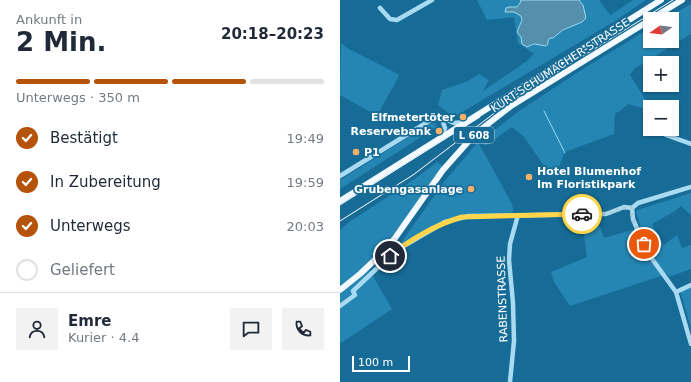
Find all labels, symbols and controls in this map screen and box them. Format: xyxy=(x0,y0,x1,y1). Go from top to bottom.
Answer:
text: Ankunft in xyxy=(16,12,82,27)
north arrow xyxy=(643,12,679,48)
map controls xyxy=(643,12,679,136)
street label: KURT-SCHUMACHER-STRASSE xyxy=(488,16,632,115)
text: 20:18–20:23 xyxy=(221,25,324,43)
text: 2 Min. xyxy=(16,27,106,57)
button: + xyxy=(643,56,679,92)
text: Unterwegs · 350 m xyxy=(16,90,140,105)
button: − xyxy=(643,100,679,136)
place label: Elfmetertöter xyxy=(371,111,456,124)
marker: Elfmetertöter xyxy=(458,112,468,122)
place label: Reservebank xyxy=(351,125,432,138)
marker: Reservebank xyxy=(434,126,444,136)
icon: check xyxy=(16,127,38,149)
road number: L 608 xyxy=(454,127,494,143)
text: Bestätigt xyxy=(50,129,118,147)
text: 19:49 xyxy=(287,131,324,146)
place label: P1 xyxy=(364,146,380,159)
marker: P1 xyxy=(351,147,361,157)
place label: Hotel Blumenhof Im Floristikpark xyxy=(537,165,641,191)
icon: check xyxy=(16,171,38,193)
marker: Hotel Blumenhof Im Floristikpark xyxy=(524,172,534,182)
text: In Zubereitung xyxy=(50,173,161,191)
text: 19:59 xyxy=(287,175,324,190)
place label: Grubengasanlage xyxy=(354,183,463,196)
marker: Grubengasanlage xyxy=(466,184,476,194)
courier xyxy=(562,194,602,234)
icon: car xyxy=(571,203,593,225)
icon: check xyxy=(16,215,38,237)
text: Unterwegs xyxy=(50,217,131,235)
text: 20:03 xyxy=(287,219,324,234)
pin xyxy=(627,227,661,261)
icon: bag xyxy=(633,233,655,255)
pin xyxy=(373,239,407,273)
icon: home xyxy=(379,245,401,267)
street label: RABENSTRASSE xyxy=(494,255,511,343)
text: Geliefert xyxy=(50,261,115,279)
button: person xyxy=(16,308,58,350)
button: chat xyxy=(230,308,272,350)
button: phone xyxy=(282,308,324,350)
text: Emre xyxy=(68,312,111,330)
text: Kurier · 4.4 xyxy=(68,330,140,345)
scale bar xyxy=(352,354,410,373)
text: 100 m xyxy=(358,356,393,369)

